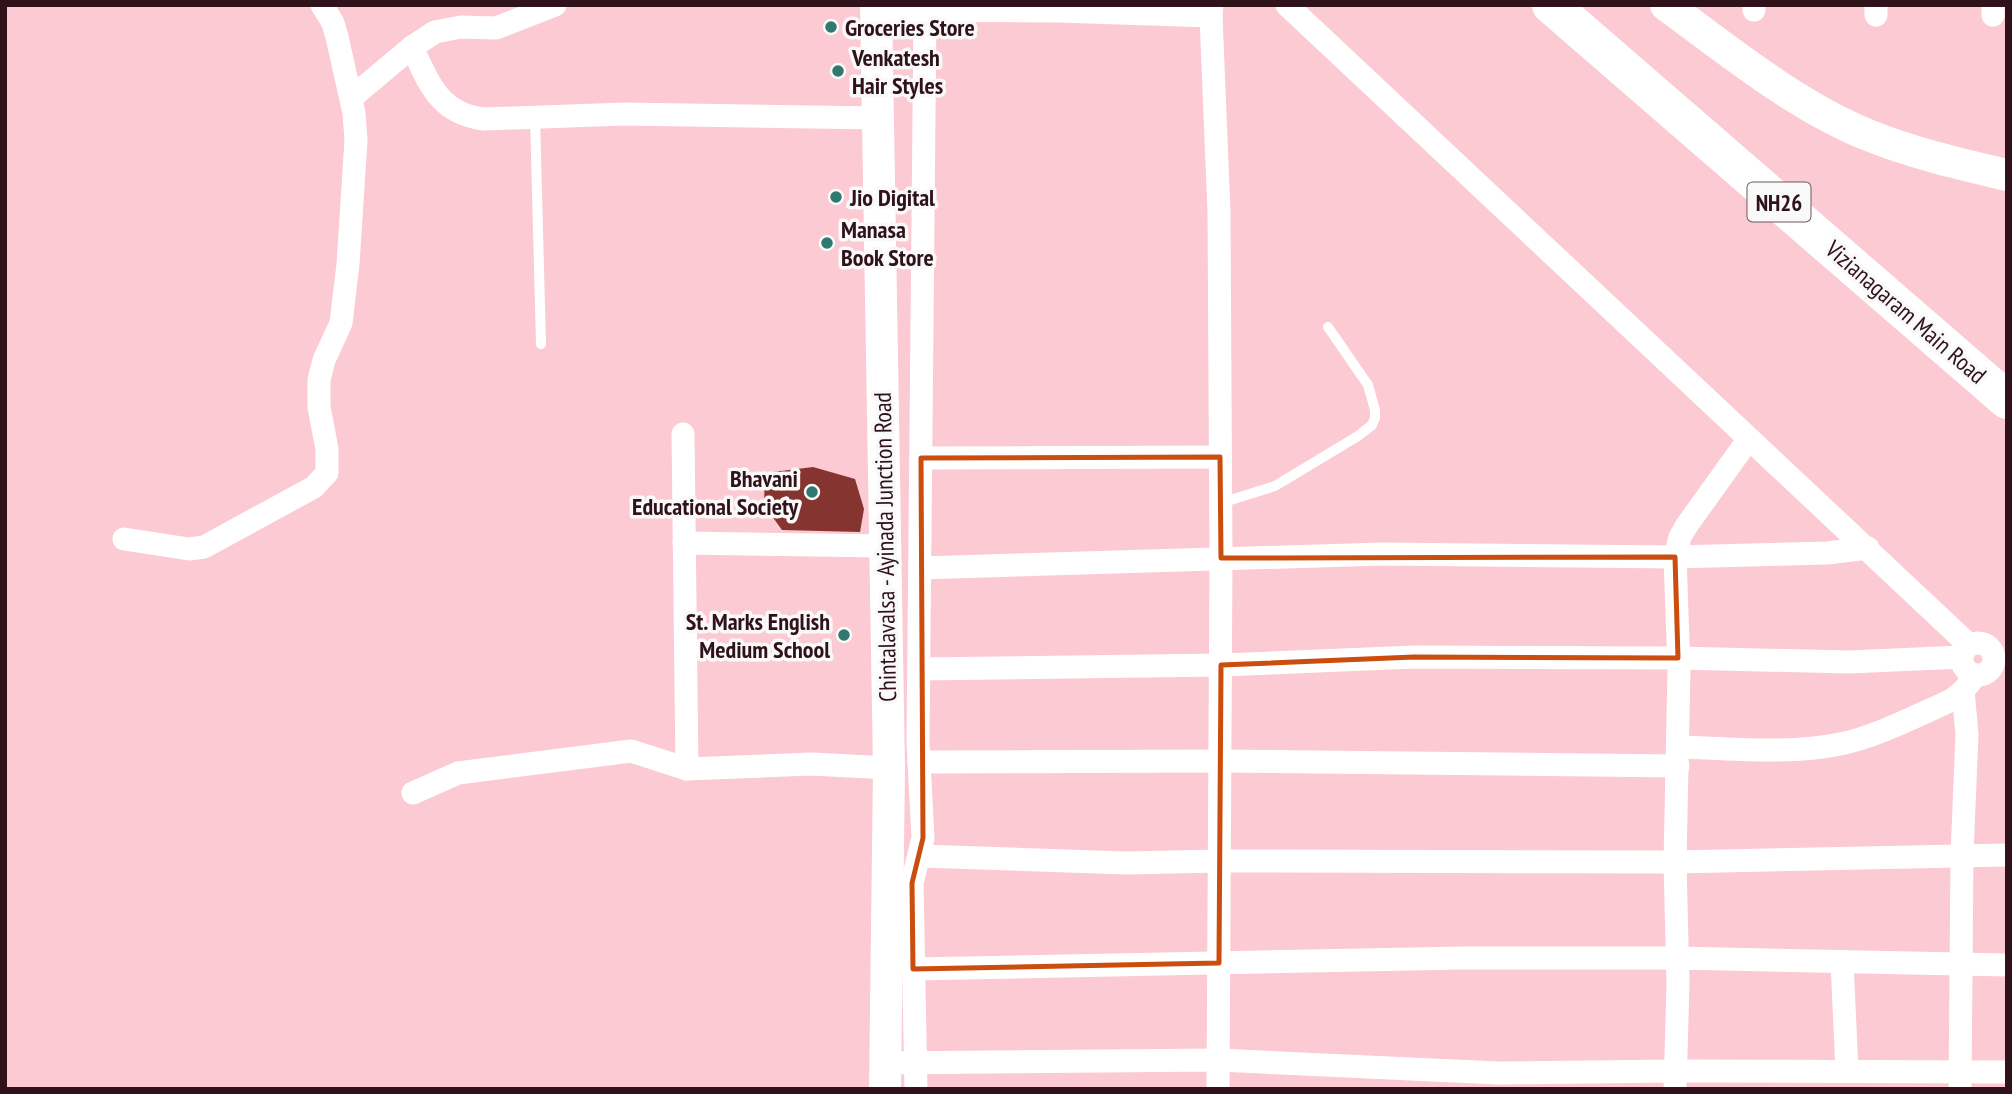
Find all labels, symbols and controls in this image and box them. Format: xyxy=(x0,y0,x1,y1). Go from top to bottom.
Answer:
place label: Groceries Store xyxy=(845,12,975,43)
marker: Groceries Store xyxy=(823,19,839,35)
place label: Venkatesh Hair Styles xyxy=(851,42,943,101)
marker: Venkatesh Hair Styles xyxy=(830,63,846,79)
place label: Jio Digital xyxy=(849,182,935,213)
road number: NH26 xyxy=(1748,182,1810,222)
marker: Jio Digital xyxy=(828,189,844,205)
place label: Manasa Book Store xyxy=(841,214,934,273)
street label: Vizianagaram Main Road xyxy=(1818,233,1993,390)
marker: Manasa Book Store xyxy=(819,235,835,251)
street label: Chintalavalsa - Ayinada Junction Road xyxy=(867,392,903,702)
place label: Bhavani Educational Society xyxy=(632,463,798,522)
marker: Bhavani Educational Society xyxy=(804,484,820,500)
place label: St. Marks English Medium School xyxy=(686,606,830,665)
marker: St. Marks English Medium School xyxy=(836,627,852,643)

